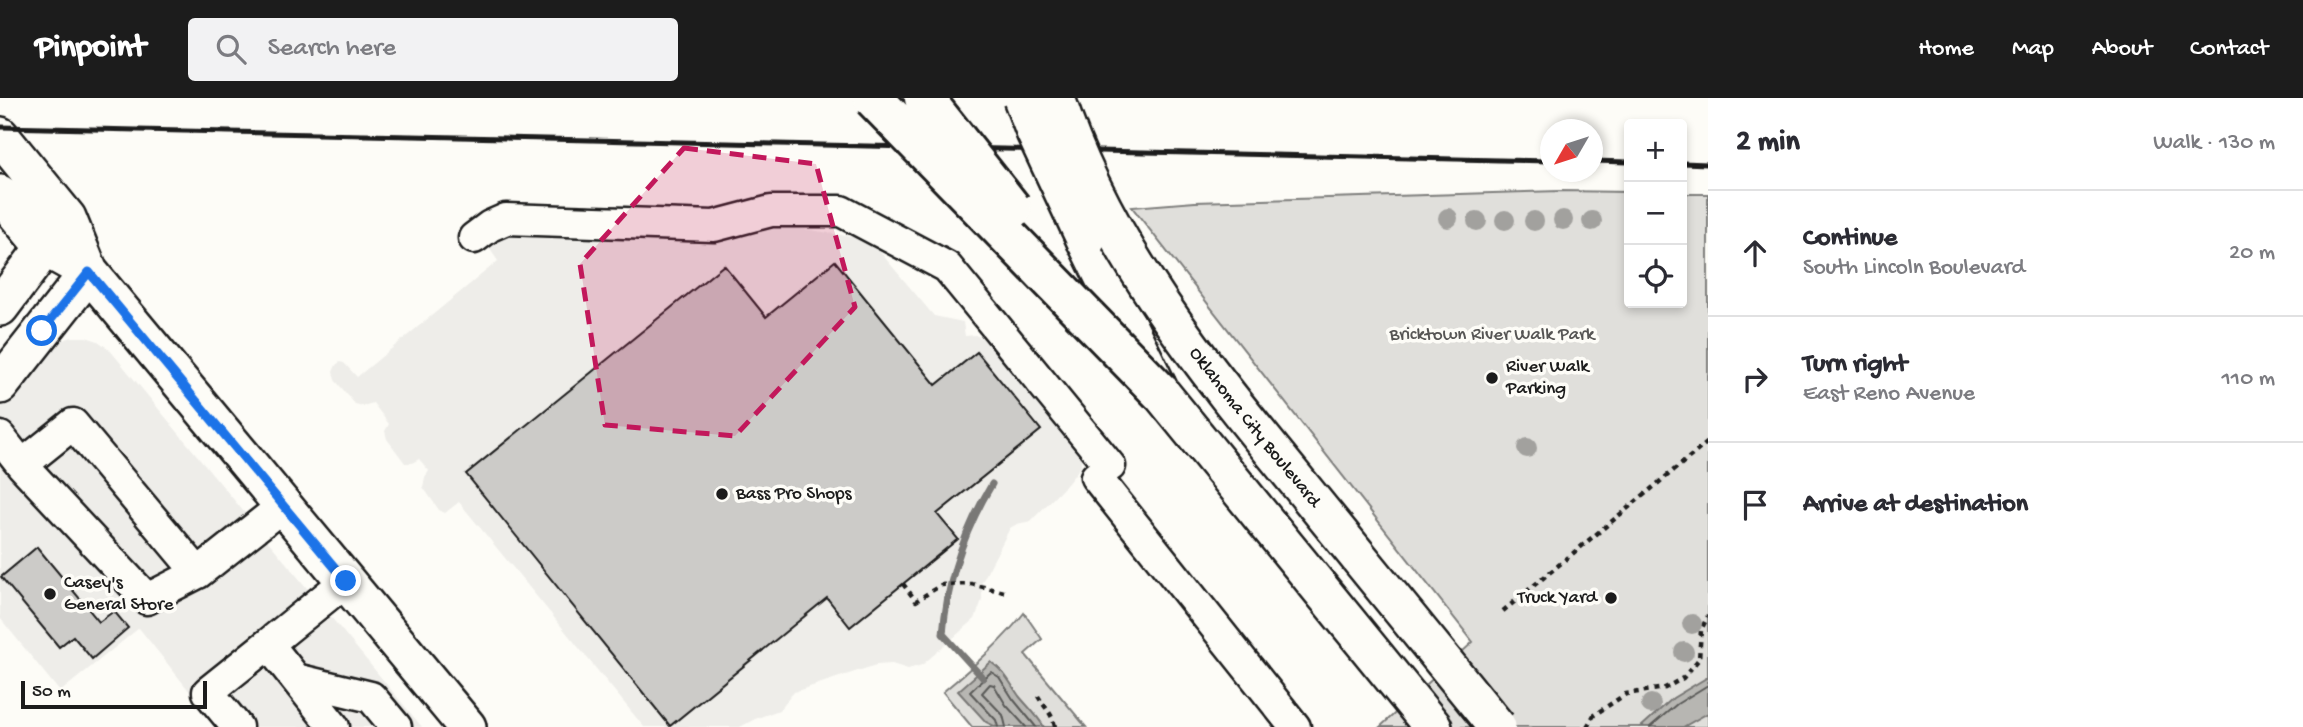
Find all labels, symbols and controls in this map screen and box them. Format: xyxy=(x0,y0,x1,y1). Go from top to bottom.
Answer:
search box xyxy=(188,18,678,81)
text: Pinpoint xyxy=(35,30,146,68)
icon: search xyxy=(212,30,250,68)
text: Search here xyxy=(268,34,396,65)
text: Home xyxy=(1918,35,1974,64)
text: Map xyxy=(2012,35,2054,64)
text: About xyxy=(2092,35,2152,64)
text: Contact xyxy=(2190,35,2268,64)
north arrow xyxy=(1540,119,1603,182)
map controls xyxy=(1624,119,1687,308)
button: + xyxy=(1624,119,1687,182)
text: 2 min xyxy=(1736,126,1800,161)
text: Walk · 130 m xyxy=(2153,130,2275,157)
button: − xyxy=(1624,182,1687,245)
text: Continue xyxy=(1803,224,1897,255)
icon: ahead xyxy=(1736,234,1774,272)
text: 20 m xyxy=(2229,240,2275,267)
button: locate xyxy=(1624,245,1687,308)
text: South Lincoln Boulevard xyxy=(1803,255,2025,282)
route start xyxy=(26,315,57,346)
park label: Bricktown River Walk Park xyxy=(1389,324,1596,347)
street label: Oklahoma City Boulevard xyxy=(1184,343,1327,514)
text: Turn right xyxy=(1803,350,1907,381)
place label: River Walk Parking xyxy=(1505,356,1590,401)
icon: right xyxy=(1736,360,1774,398)
text: 110 m xyxy=(2222,366,2275,393)
marker: River Walk Parking xyxy=(1484,370,1500,386)
text: East Reno Avenue xyxy=(1803,381,1975,408)
place label: Bass Pro Shops xyxy=(735,483,853,506)
marker: Bass Pro Shops xyxy=(714,486,730,502)
icon: arrive xyxy=(1736,486,1774,524)
text: Arrive at destination xyxy=(1803,490,2028,521)
route end xyxy=(330,565,361,596)
place label: Casey's General Store xyxy=(64,572,174,617)
marker: Casey's General Store xyxy=(42,586,58,602)
place label: Truck Yard xyxy=(1516,587,1599,610)
marker: Truck Yard xyxy=(1603,590,1619,606)
scale bar xyxy=(21,678,206,710)
text: 50 m xyxy=(32,681,71,704)

